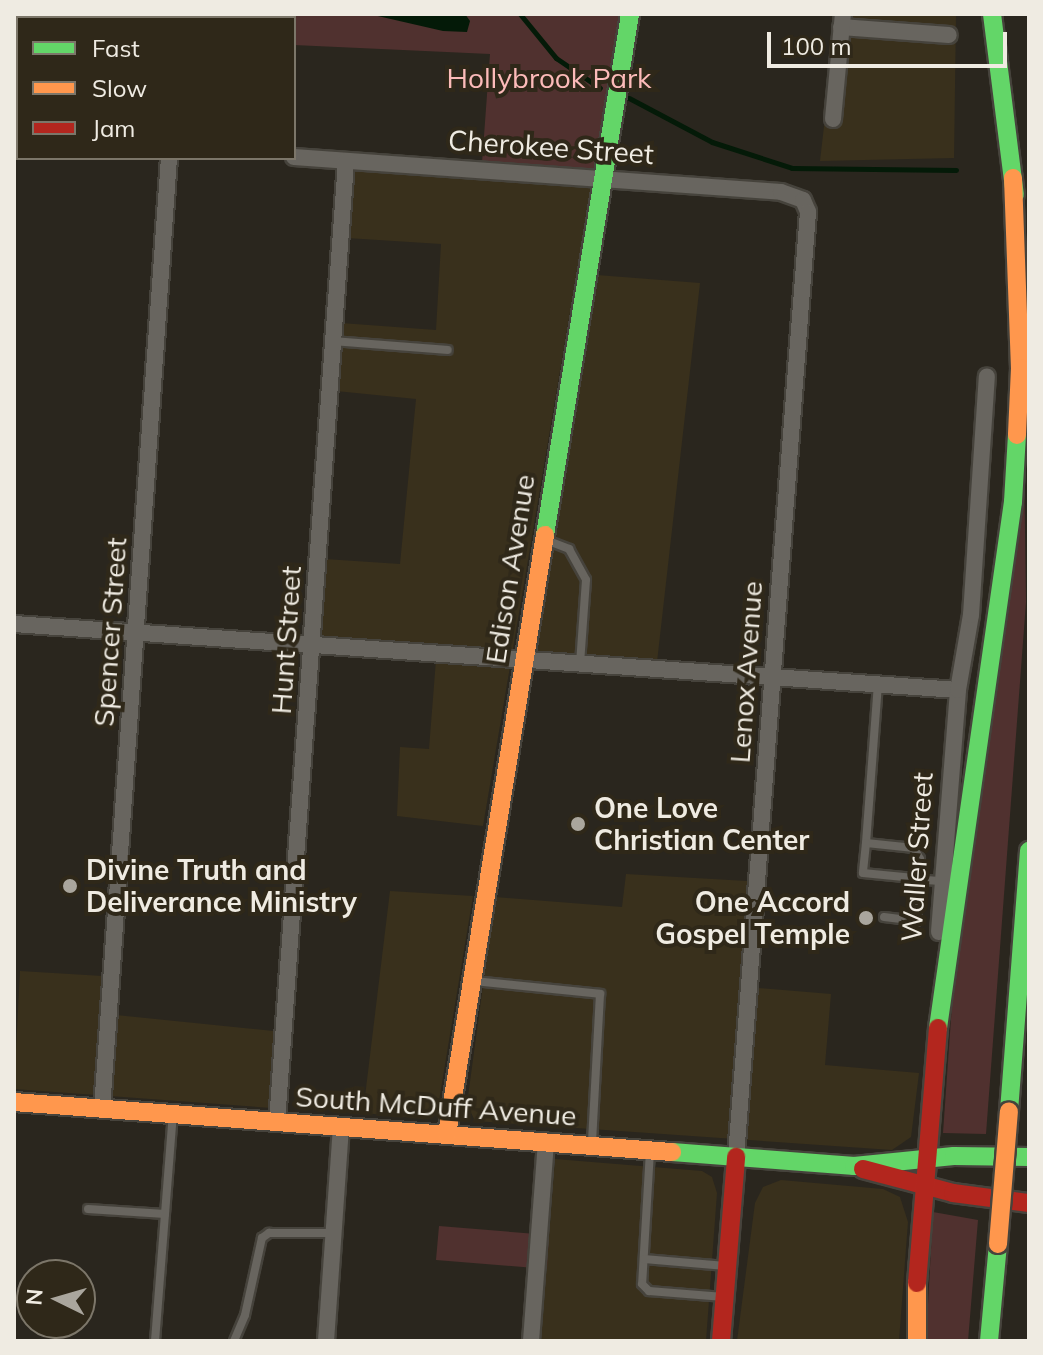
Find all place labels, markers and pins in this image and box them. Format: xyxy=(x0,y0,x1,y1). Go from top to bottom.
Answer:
place label: One Love Christian Center xyxy=(594,791,809,857)
marker: One Love Christian Center xyxy=(569,815,587,833)
place label: Divine Truth and Deliverance Ministry xyxy=(86,853,357,919)
marker: Divine Truth and Deliverance Ministry xyxy=(61,877,79,895)
place label: One Accord Gospel Temple xyxy=(655,885,850,951)
marker: One Accord Gospel Temple xyxy=(857,909,875,927)

